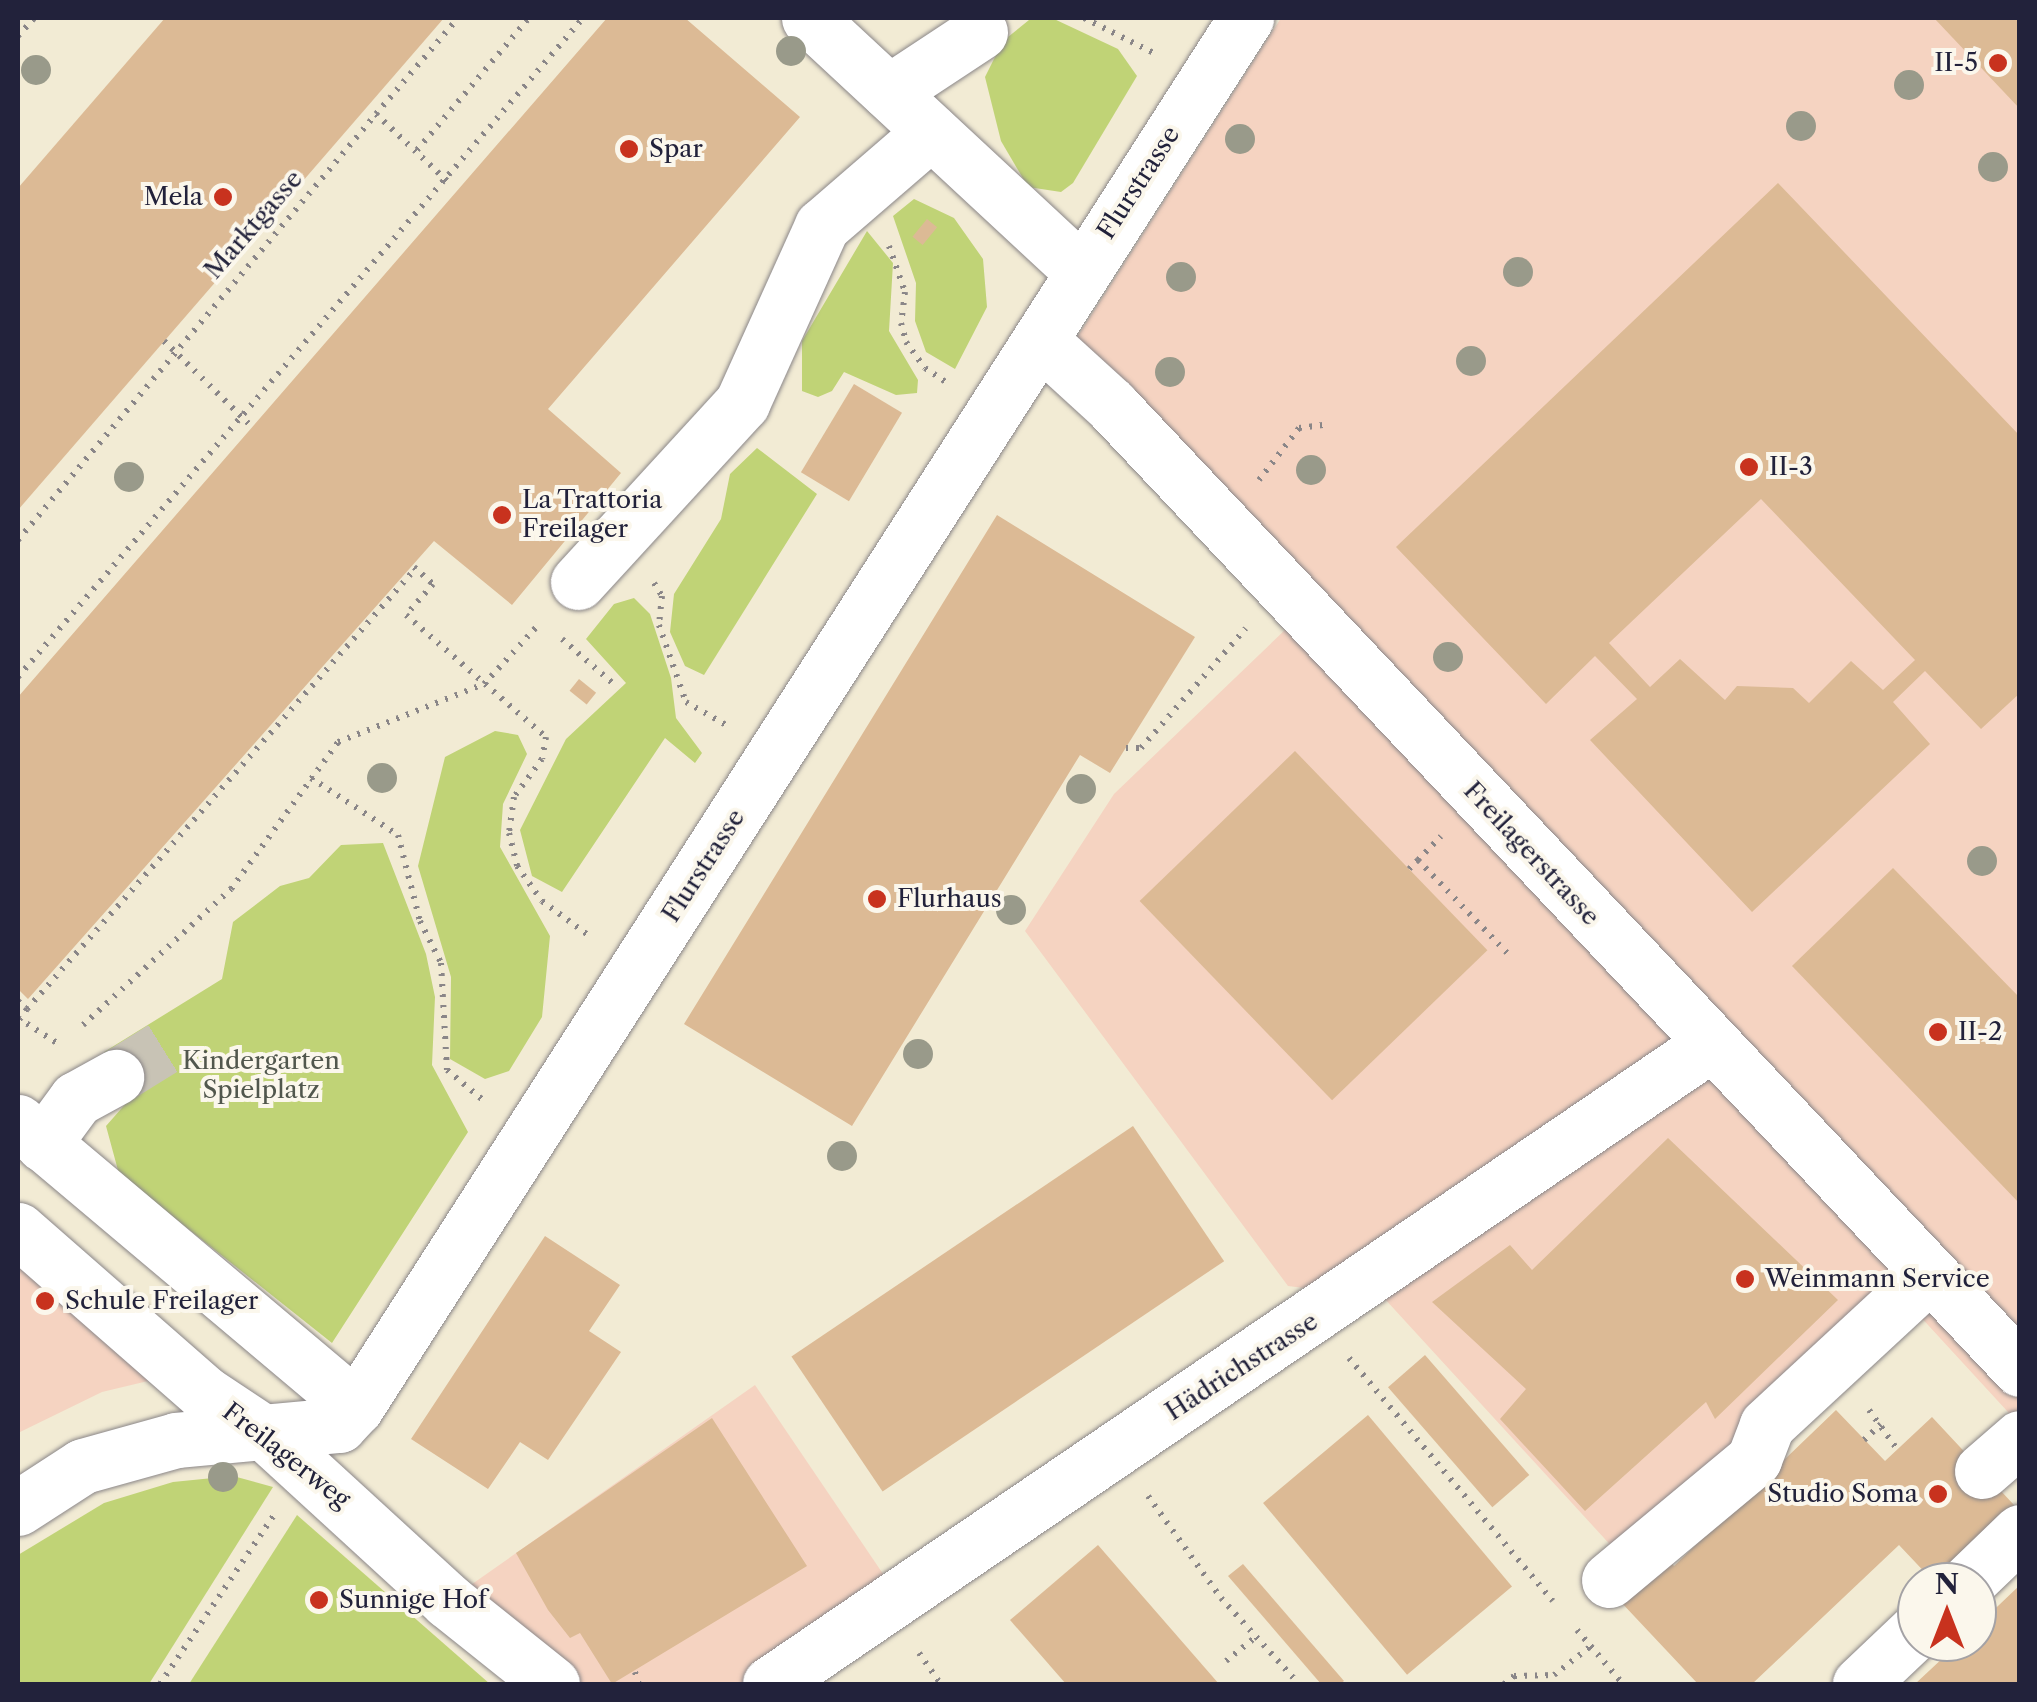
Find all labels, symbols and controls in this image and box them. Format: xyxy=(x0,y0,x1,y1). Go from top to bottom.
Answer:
place label: II-5 xyxy=(1934,48,1978,78)
marker: II-5 xyxy=(1987,52,2009,74)
street label: Flurstrasse xyxy=(1091,121,1187,245)
place label: Spar xyxy=(649,134,703,164)
marker: Spar xyxy=(618,138,640,160)
street label: Marktgasse xyxy=(199,165,309,285)
place label: Mela xyxy=(144,182,203,212)
marker: Mela xyxy=(212,186,234,208)
place label: II-3 xyxy=(1769,452,1813,482)
marker: II-3 xyxy=(1738,456,1760,478)
place label: La Trattoria Freilager xyxy=(522,486,663,545)
marker: La Trattoria Freilager xyxy=(491,504,513,526)
street label: Freilagerstrasse xyxy=(1457,776,1605,932)
street label: Flurstrasse xyxy=(656,804,752,928)
place label: Flurhaus xyxy=(897,884,1002,914)
marker: Flurhaus xyxy=(866,888,888,910)
place label: II-2 xyxy=(1958,1017,2002,1047)
marker: II-2 xyxy=(1927,1021,1949,1043)
park label: Kindergarten Spielplatz xyxy=(182,1047,340,1106)
place label: Weinmann Service xyxy=(1765,1264,1990,1294)
marker: Weinmann Service xyxy=(1734,1268,1756,1290)
place label: Schule Freilager xyxy=(65,1286,258,1316)
marker: Schule Freilager xyxy=(34,1290,56,1312)
street label: Hädrichstrasse xyxy=(1160,1307,1324,1427)
street label: Freilagerweg xyxy=(216,1397,356,1515)
place label: Studio Soma xyxy=(1767,1479,1918,1509)
marker: Studio Soma xyxy=(1927,1483,1949,1505)
north arrow xyxy=(1897,1562,1997,1662)
text: N xyxy=(1935,1567,1959,1601)
place label: Sunnige Hof xyxy=(339,1585,487,1615)
marker: Sunnige Hof xyxy=(308,1589,330,1611)

